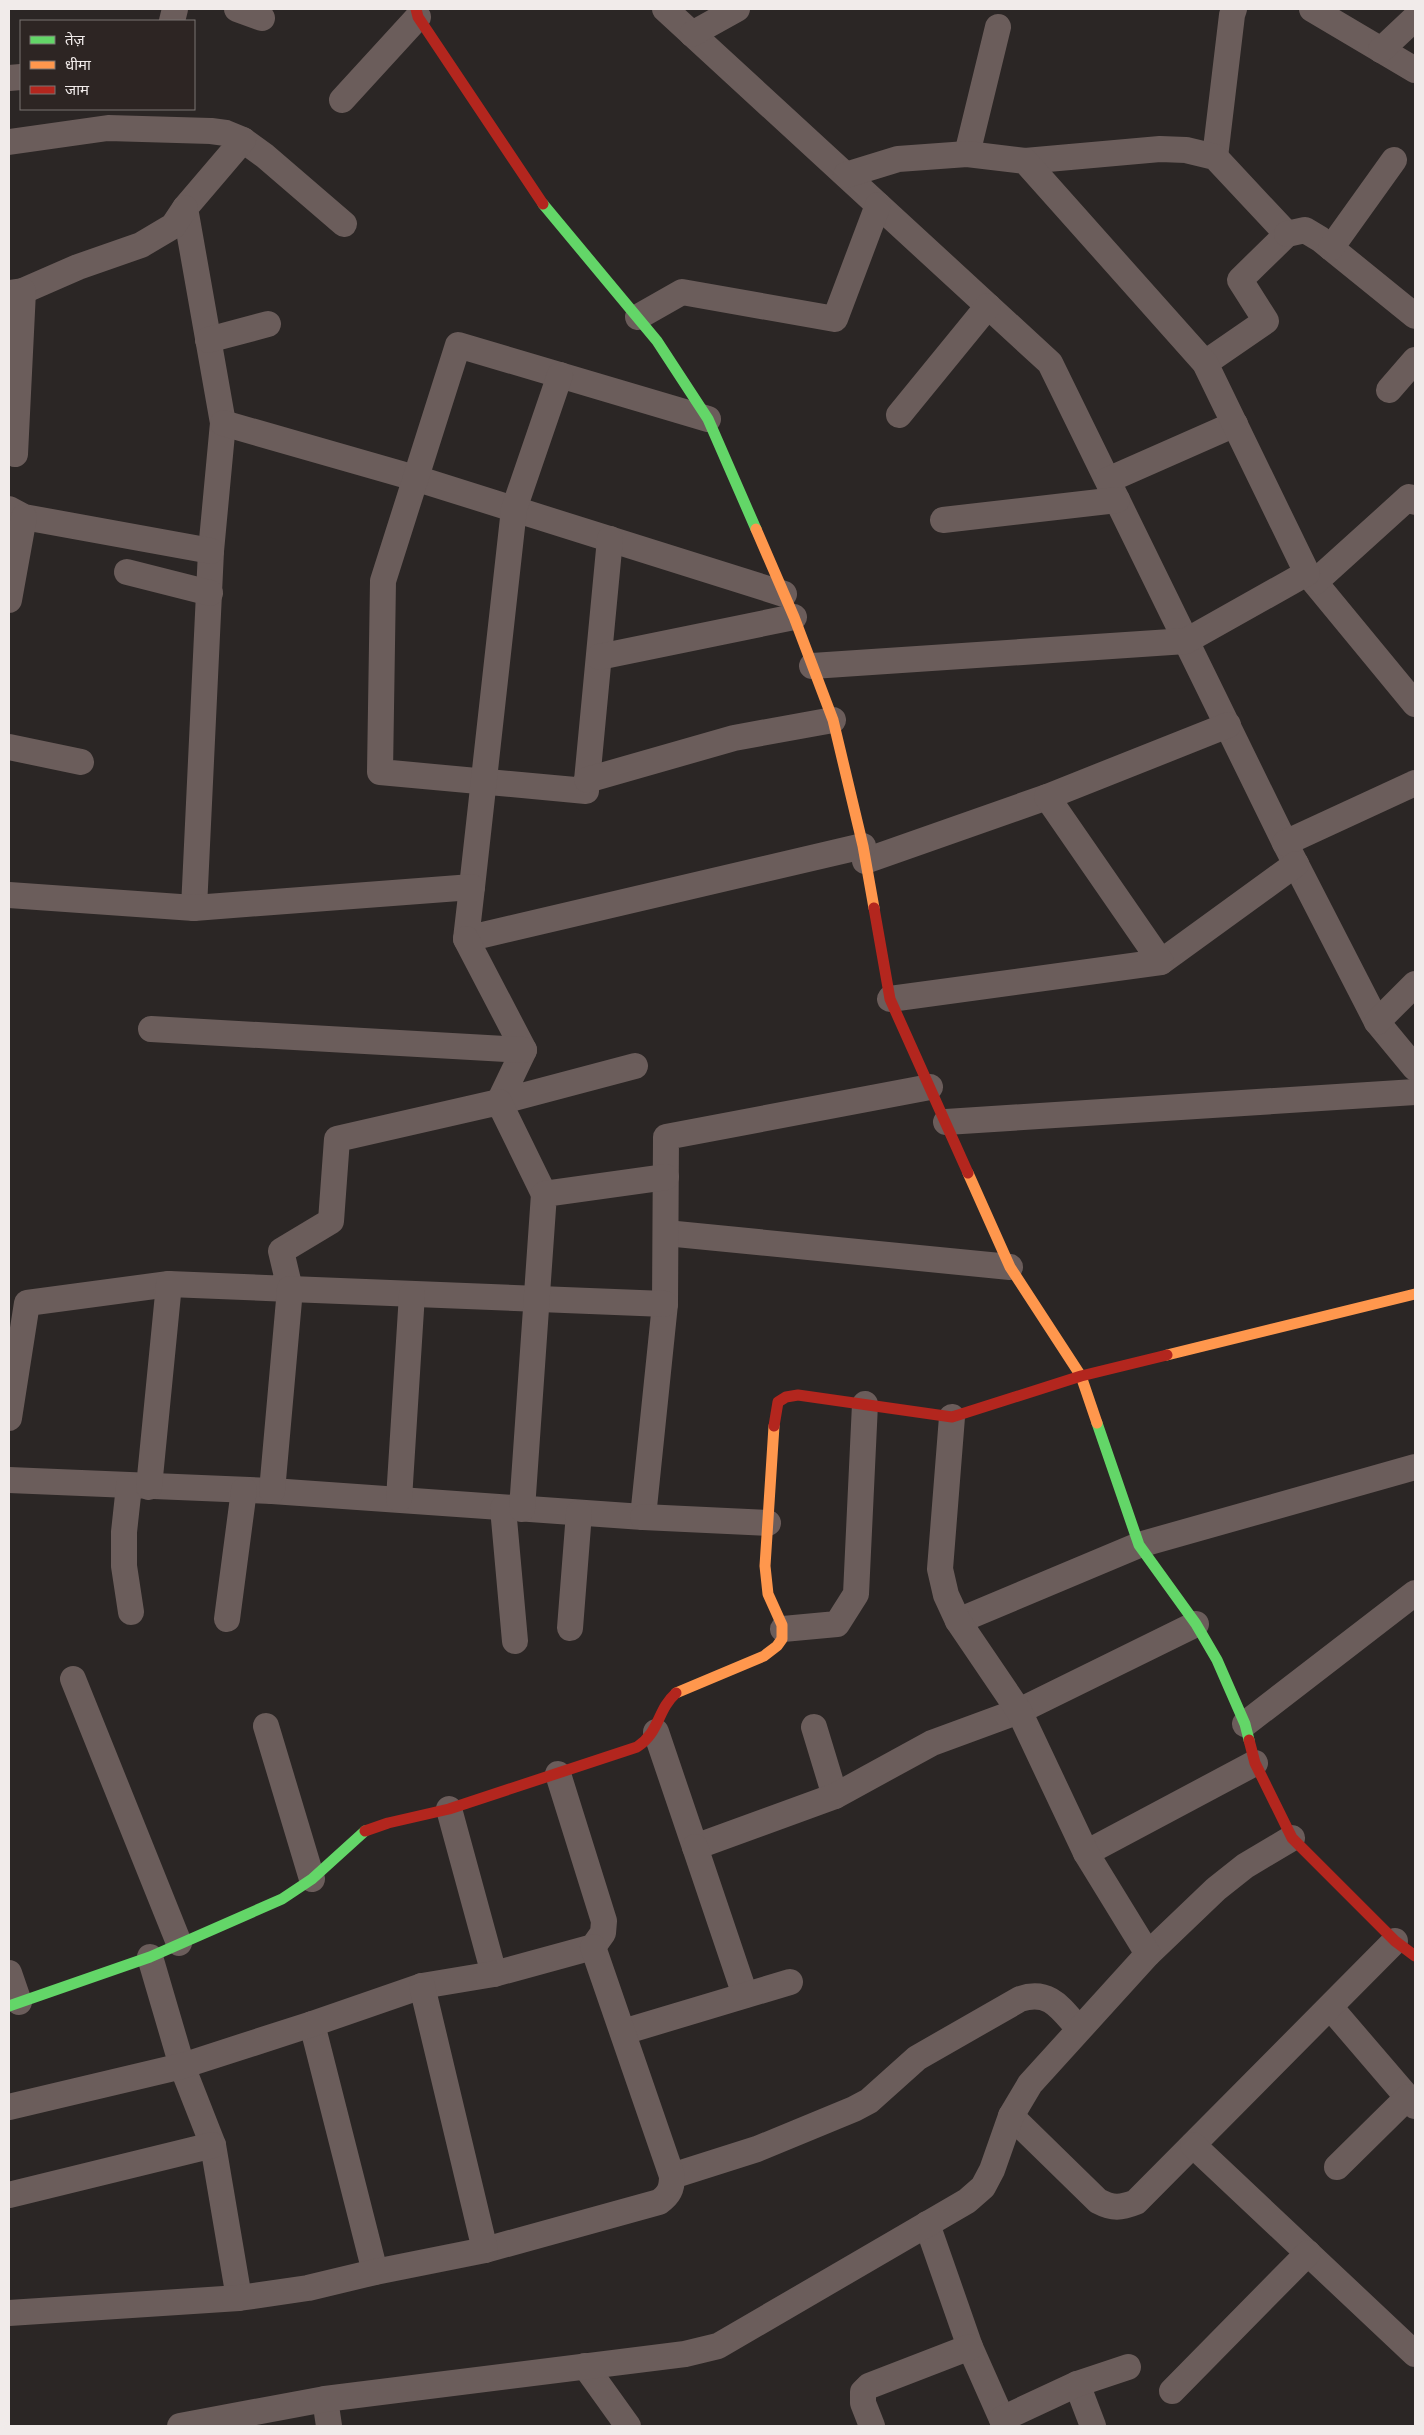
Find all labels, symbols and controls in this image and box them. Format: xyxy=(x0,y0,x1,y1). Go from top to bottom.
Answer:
legend xyxy=(20,20,195,110)
text: तेज़ xyxy=(65,30,86,49)
text: धीमा xyxy=(65,55,92,74)
text: जाम xyxy=(65,80,90,99)

